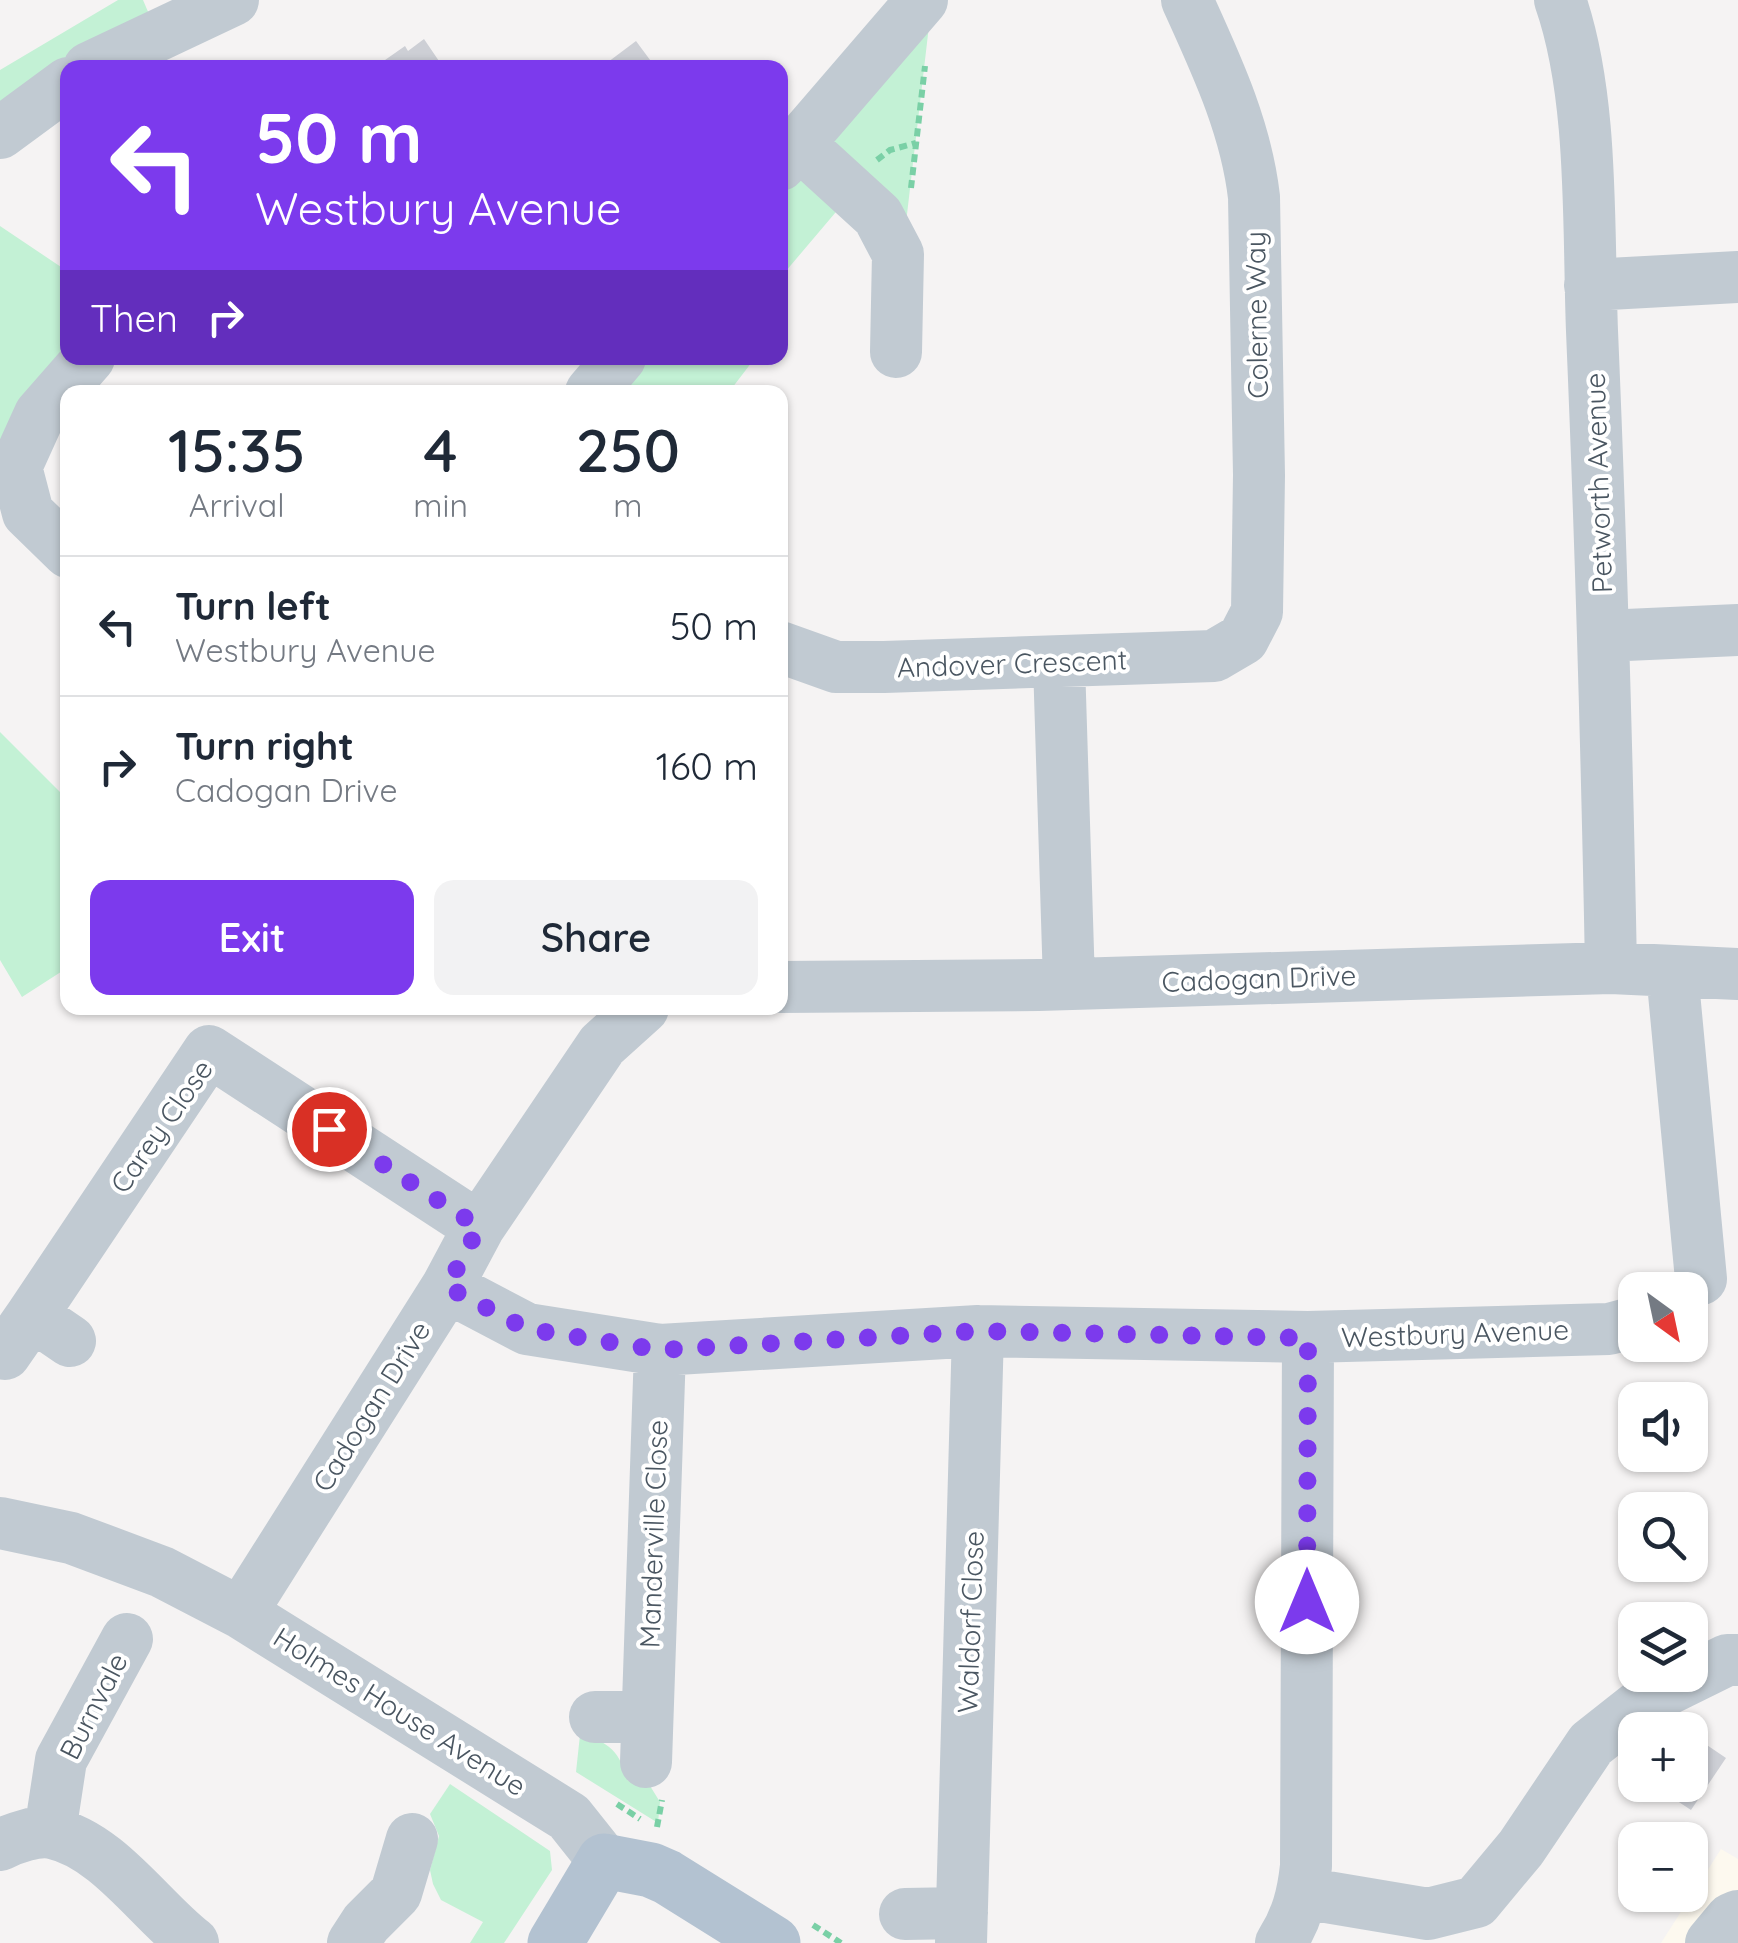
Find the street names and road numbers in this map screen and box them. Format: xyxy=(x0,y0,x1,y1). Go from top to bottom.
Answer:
street label: Colerne Way xyxy=(1237,231,1275,399)
street label: Petworth Avenue xyxy=(1577,372,1619,594)
street label: Andover Crescent xyxy=(896,641,1128,685)
street label: Cadogan Drive xyxy=(1161,957,1357,999)
street label: Carey Close xyxy=(102,1052,220,1200)
street label: Westbury Avenue xyxy=(1340,1312,1570,1354)
street label: Cadogan Drive xyxy=(305,1314,437,1498)
street label: Manderville Close xyxy=(632,1419,674,1649)
street label: Waldorf Close xyxy=(949,1530,991,1714)
street label: Holmes House Avenue xyxy=(267,1619,533,1803)
street label: Burnvale xyxy=(51,1647,135,1765)

